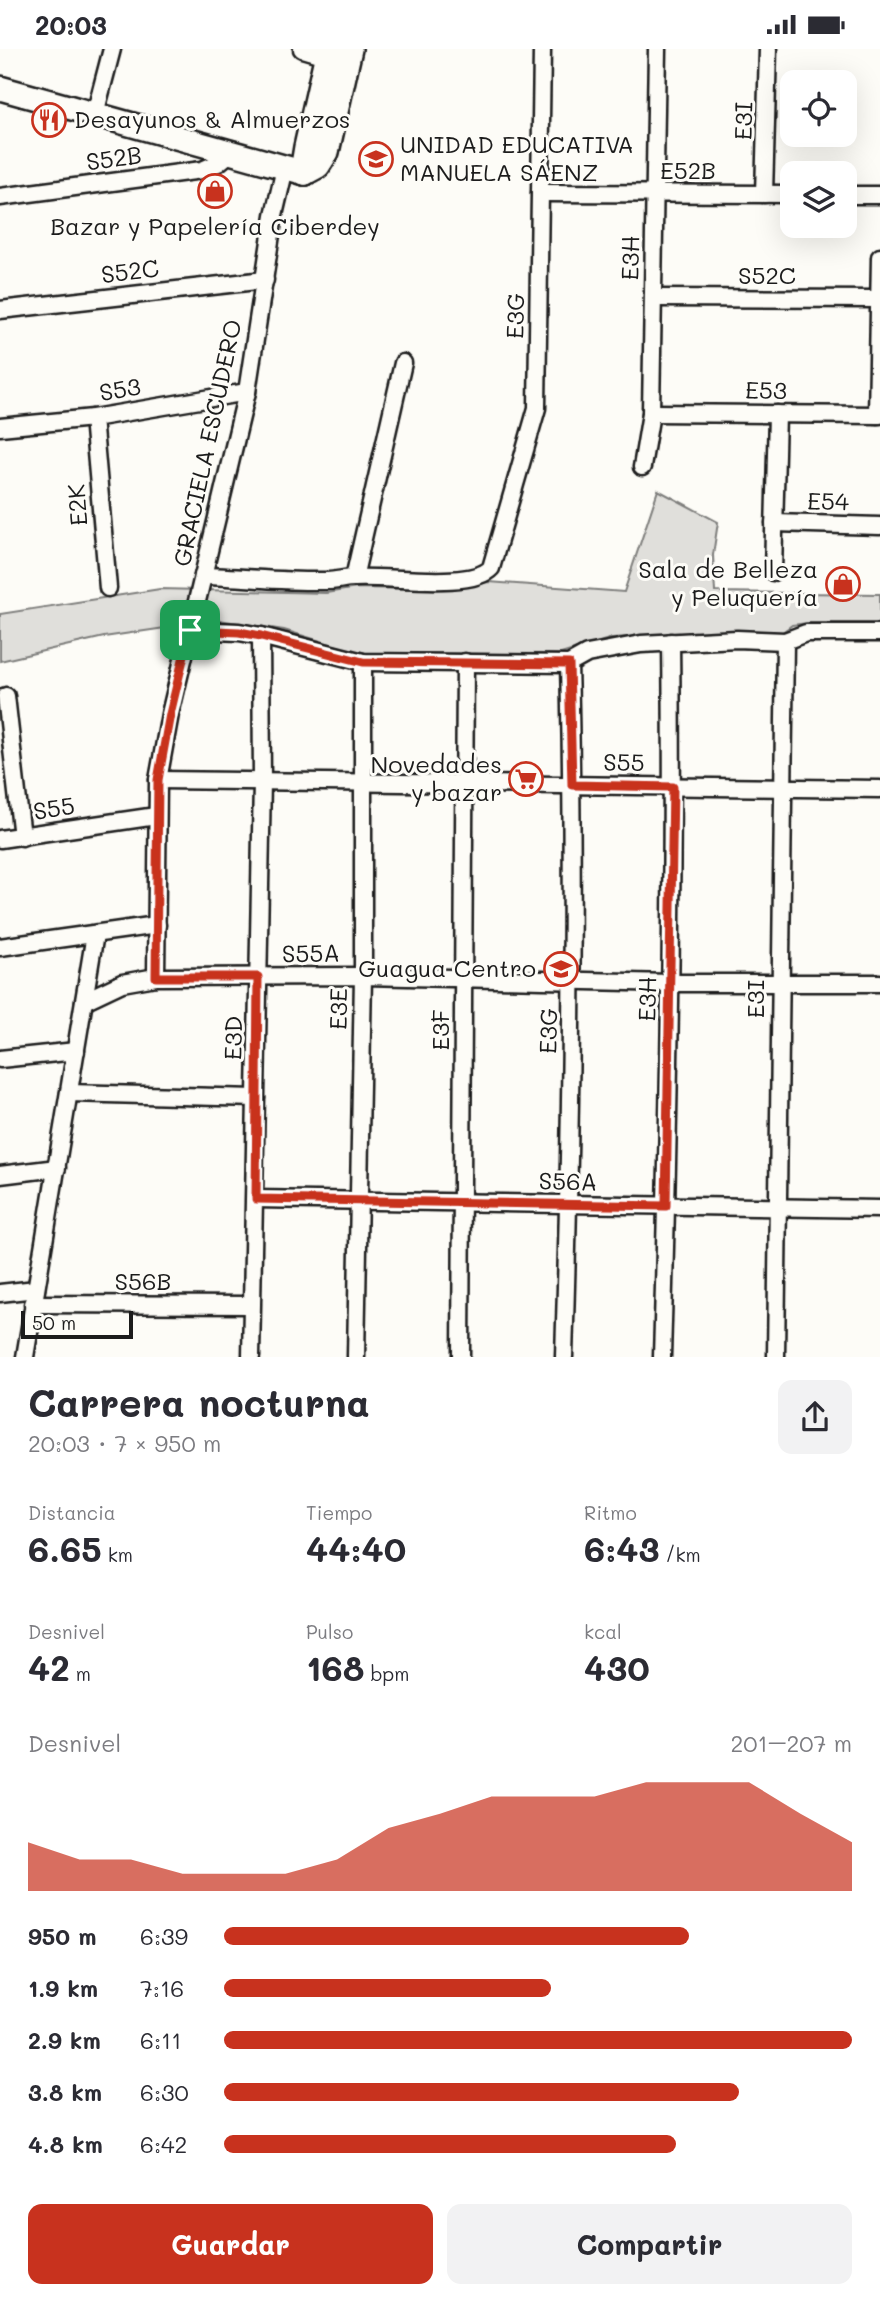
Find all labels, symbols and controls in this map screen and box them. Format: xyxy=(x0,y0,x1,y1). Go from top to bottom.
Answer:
text: 20:03 xyxy=(35,8,107,42)
map controls xyxy=(780,70,857,238)
button: locate xyxy=(780,70,857,147)
restaurant icon: Desayunos & Almuerzos xyxy=(30,101,68,139)
street label: E3I xyxy=(727,102,758,140)
place label: Desayunos & Almuerzos xyxy=(74,103,351,134)
place label: UNIDAD EDUCATIVA MANUELA SÁENZ xyxy=(400,128,634,187)
street label: S52B xyxy=(84,138,144,177)
school or university icon: UNIDAD EDUCATIVA MANUELA SÁENZ xyxy=(357,140,395,178)
street label: E52B xyxy=(660,154,716,185)
button: layers xyxy=(780,161,857,238)
shop icon: Bazar y Papelería Ciberdey xyxy=(196,172,234,210)
place label: Bazar y Papelería Ciberdey xyxy=(50,210,380,241)
street label: E3H xyxy=(614,235,645,281)
street label: S52C xyxy=(99,252,160,289)
street label: S52C xyxy=(738,259,796,290)
street label: E3G xyxy=(499,293,530,339)
street label: GRACIELA ESCUDERO xyxy=(165,316,248,569)
street label: S53 xyxy=(97,370,143,407)
street label: E53 xyxy=(745,374,787,405)
street label: E2K xyxy=(59,483,94,527)
street label: E54 xyxy=(807,485,849,516)
place label: Sala de Belleza y Peluquería xyxy=(638,553,818,612)
shop icon: Sala de Belleza y Peluquería xyxy=(824,565,862,603)
pin xyxy=(160,600,220,660)
icon: arrive xyxy=(171,611,209,649)
street label: S55 xyxy=(603,746,645,777)
place label: Novedades y bazar xyxy=(371,748,502,807)
supermarket icon: Novedades y bazar xyxy=(507,760,545,798)
street label: S55 xyxy=(31,789,77,826)
street label: S55A xyxy=(282,936,340,969)
school or university icon: Guagua Centro xyxy=(542,950,580,988)
place label: Guagua Centro xyxy=(358,952,536,983)
street label: E3H xyxy=(631,976,662,1022)
street label: E3I xyxy=(739,980,770,1018)
street label: E3E xyxy=(322,988,353,1030)
street label: E3G xyxy=(532,1008,563,1054)
street label: E3F xyxy=(424,1009,455,1051)
street label: E3D xyxy=(217,1016,248,1060)
street label: S56A xyxy=(538,1164,598,1197)
street label: S56B xyxy=(115,1265,171,1296)
scale bar xyxy=(21,1307,133,1339)
text: 50 m xyxy=(32,1310,76,1335)
text: Carrera nocturna xyxy=(28,1377,370,1427)
button: share xyxy=(778,1380,852,1454)
text: 20:03 · 7 × 950 m xyxy=(28,1428,221,1458)
text: Distancia xyxy=(28,1500,116,1525)
text: Tiempo xyxy=(306,1500,372,1525)
text: Ritmo xyxy=(584,1500,637,1525)
text: 6.65 xyxy=(28,1525,102,1571)
text: 44:40 xyxy=(306,1525,406,1571)
text: 6:43 xyxy=(584,1525,659,1571)
text: km xyxy=(102,1542,133,1567)
text: /km xyxy=(659,1542,701,1567)
text: Desnivel xyxy=(28,1619,105,1644)
text: Pulso xyxy=(306,1619,353,1644)
text: kcal xyxy=(584,1619,622,1644)
text: 42 xyxy=(28,1644,70,1690)
text: 168 xyxy=(306,1644,364,1690)
text: 430 xyxy=(584,1644,650,1690)
text: m xyxy=(70,1661,91,1686)
text: bpm xyxy=(364,1661,409,1686)
text: Desnivel xyxy=(28,1728,121,1758)
text: 201–207 m xyxy=(730,1728,852,1758)
text: 950 m xyxy=(28,1921,97,1951)
text: 6:39 xyxy=(140,1921,188,1951)
text: 1.9 km xyxy=(28,1973,98,2003)
text: 7:16 xyxy=(140,1973,184,2003)
text: 2.9 km xyxy=(28,2025,101,2055)
text: 6:11 xyxy=(140,2025,182,2055)
text: 3.8 km xyxy=(28,2077,102,2107)
text: 6:30 xyxy=(140,2077,189,2107)
text: 4.8 km xyxy=(28,2129,103,2159)
text: 6:42 xyxy=(140,2129,187,2159)
button: Guardar xyxy=(28,2204,433,2284)
button: Compartir xyxy=(447,2204,852,2284)

